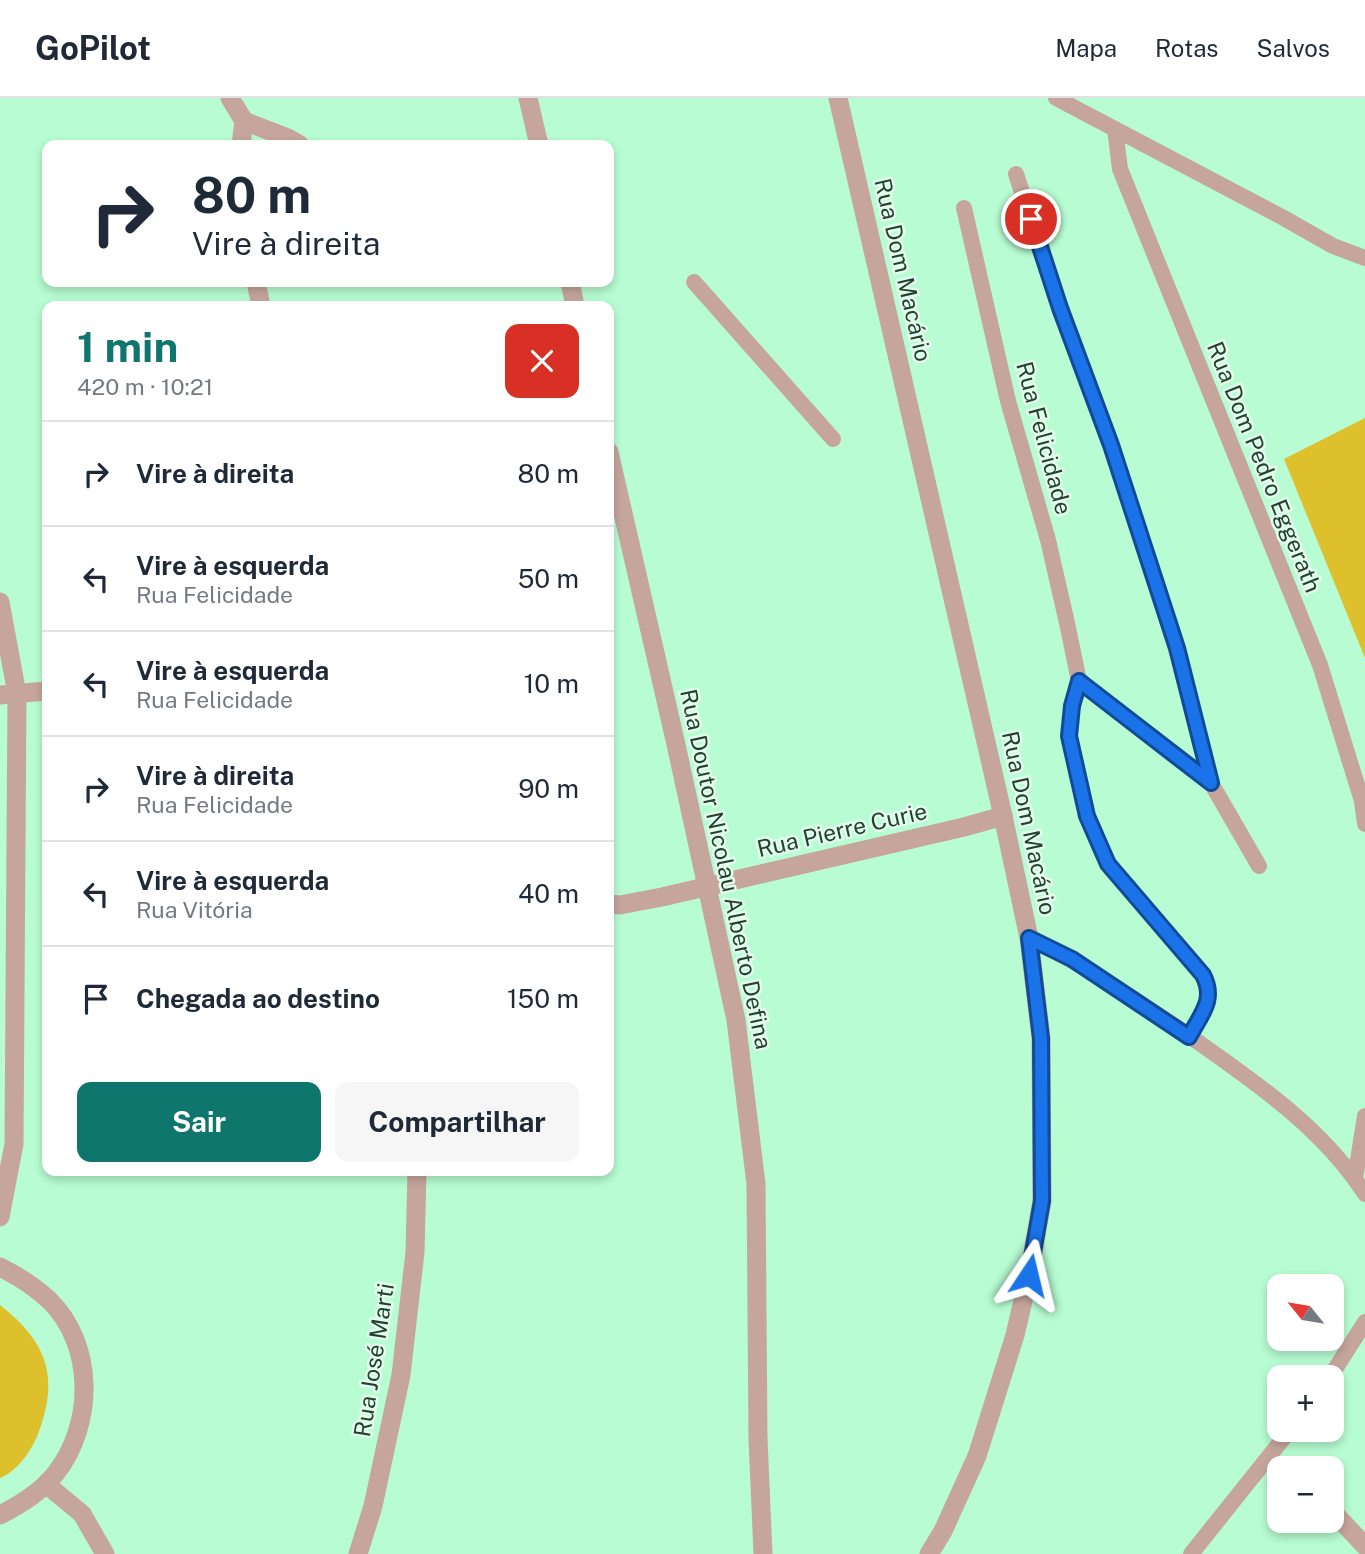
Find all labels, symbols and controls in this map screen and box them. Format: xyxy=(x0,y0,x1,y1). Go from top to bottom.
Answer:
text: GoPilot xyxy=(35,29,151,67)
text: Mapa xyxy=(1055,34,1117,62)
text: Rotas xyxy=(1155,34,1218,62)
text: Salvos xyxy=(1256,34,1330,62)
text: 80 m xyxy=(192,166,311,224)
icon: right xyxy=(77,168,168,259)
street label: Rua Dom Macário xyxy=(869,176,938,364)
pin xyxy=(1001,189,1061,249)
icon: arrive xyxy=(1012,200,1050,238)
text: Vire à direita xyxy=(192,225,380,262)
text: 1 min xyxy=(77,322,178,371)
button: close xyxy=(505,324,579,398)
street label: Rua Dom Pedro Eggerath xyxy=(1202,338,1327,596)
street label: Rua Felicidade xyxy=(1011,358,1078,517)
text: 420 m · 10:21 xyxy=(77,373,213,400)
icon: right xyxy=(77,455,115,493)
text: Vire à direita xyxy=(136,458,294,489)
text: 80 m xyxy=(518,458,579,489)
text: Vire à esquerda xyxy=(136,550,329,581)
icon: left xyxy=(77,560,115,598)
text: 50 m xyxy=(518,563,579,594)
text: Rua Felicidade xyxy=(136,581,293,608)
text: Vire à esquerda xyxy=(136,655,329,686)
icon: left xyxy=(77,665,115,703)
text: 10 m xyxy=(524,668,579,699)
text: Rua Felicidade xyxy=(136,686,293,713)
street label: Rua Doutor Nicolau Alberto Defina xyxy=(675,686,778,1051)
street label: Rua Dom Macário xyxy=(997,729,1062,917)
text: Vire à direita xyxy=(136,760,294,791)
icon: right xyxy=(77,770,115,808)
text: 90 m xyxy=(518,773,579,804)
text: Rua Felicidade xyxy=(136,791,293,818)
street label: Rua Pierre Curie xyxy=(754,797,930,862)
text: Vire à esquerda xyxy=(136,865,329,896)
icon: left xyxy=(77,875,115,913)
text: 40 m xyxy=(518,878,579,909)
text: Rua Vitória xyxy=(136,896,253,923)
icon: arrive xyxy=(77,980,115,1018)
text: Chegada ao destino xyxy=(136,983,380,1014)
text: 150 m xyxy=(507,983,579,1014)
button: Sair xyxy=(77,1082,321,1162)
button: Compartilhar xyxy=(335,1082,579,1162)
position arrow xyxy=(992,1238,1066,1312)
north arrow xyxy=(1267,1274,1344,1351)
map controls xyxy=(1267,1274,1344,1533)
street label: Rua José Marti xyxy=(348,1281,399,1439)
button: + xyxy=(1267,1365,1344,1442)
button: − xyxy=(1267,1456,1344,1533)

